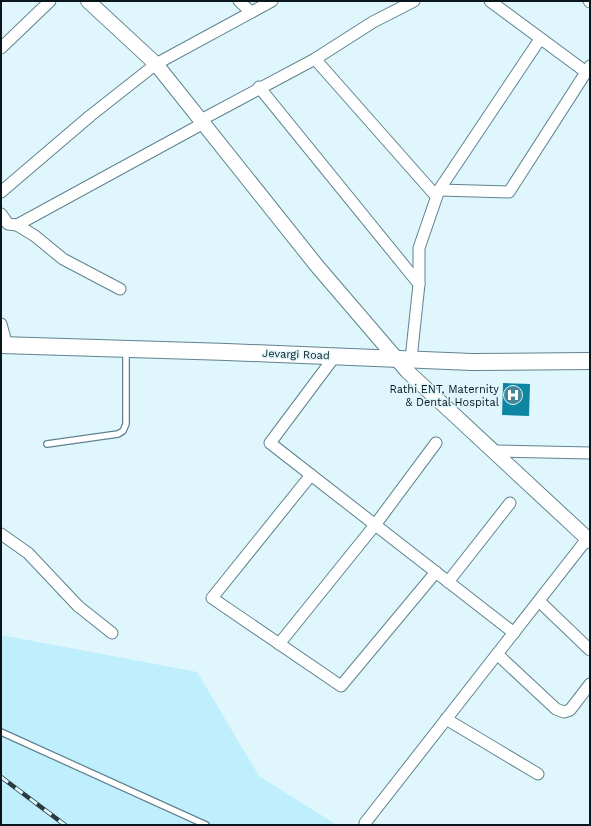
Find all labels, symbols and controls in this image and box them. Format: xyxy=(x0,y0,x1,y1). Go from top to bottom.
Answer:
street label: Jevargi Road xyxy=(262,347,330,362)
place label: Rathi ENT, Maternity & Dental Hospital xyxy=(389,383,500,409)
hospital icon: Rathi ENT, Maternity & Dental Hospital xyxy=(502,384,524,406)

